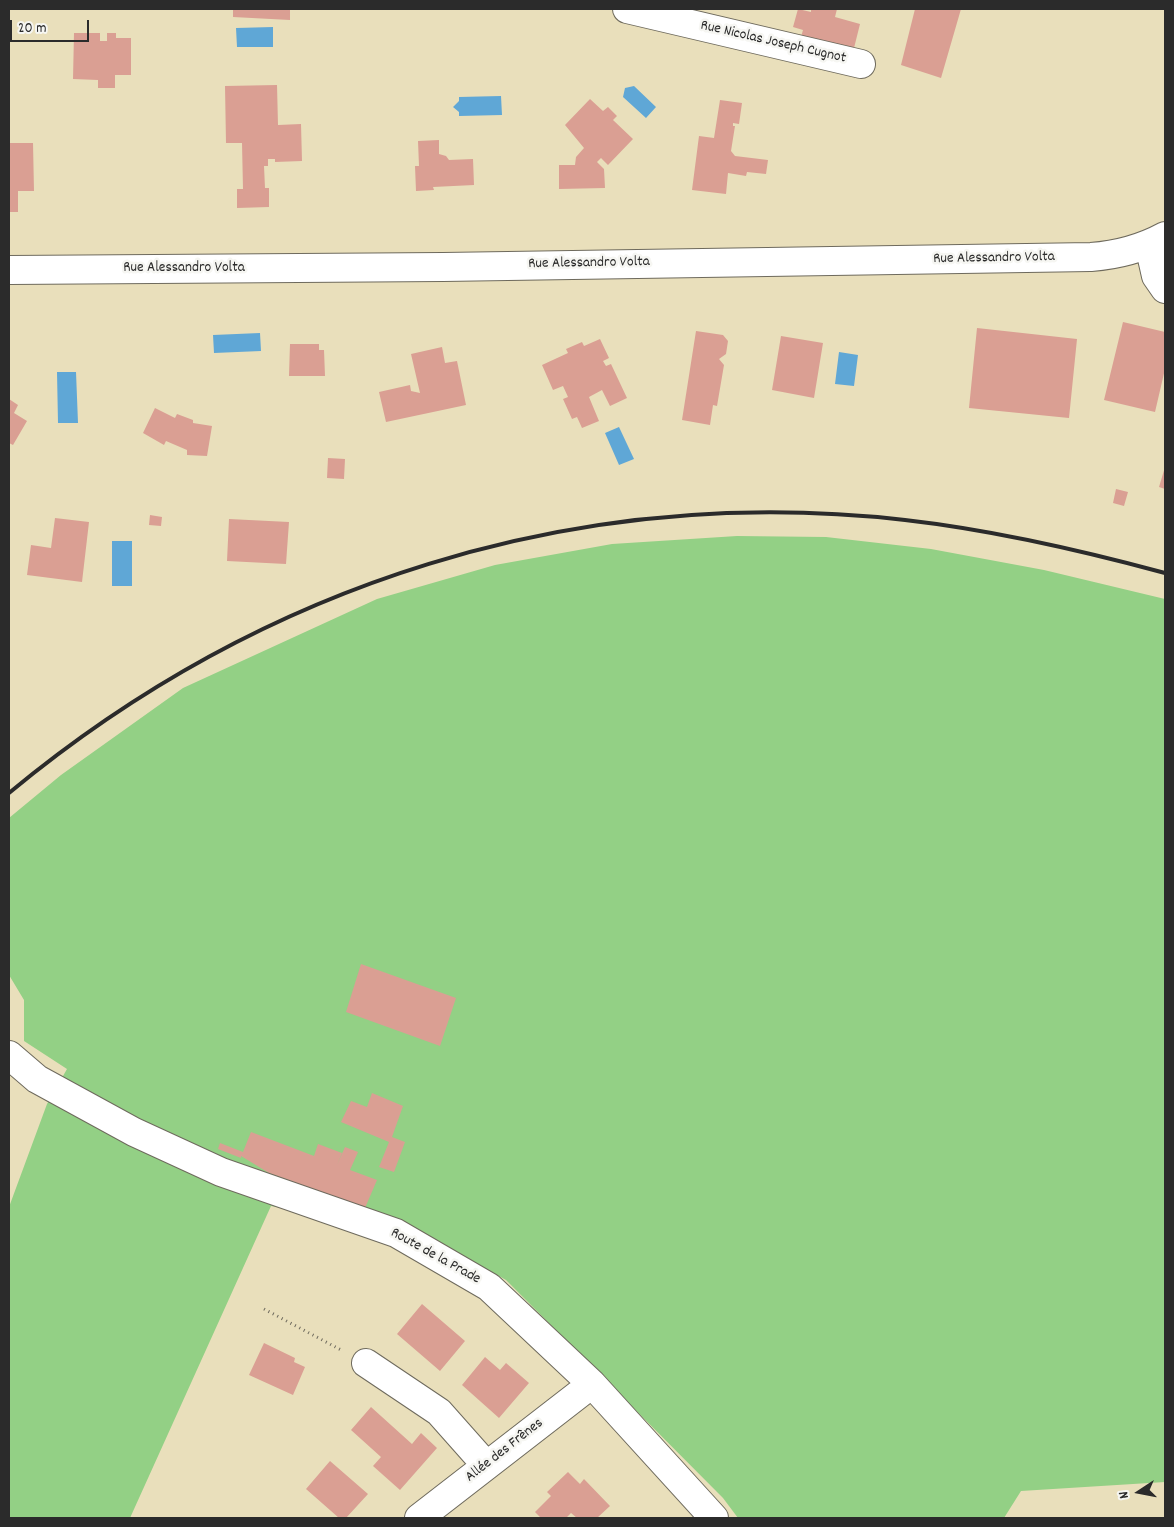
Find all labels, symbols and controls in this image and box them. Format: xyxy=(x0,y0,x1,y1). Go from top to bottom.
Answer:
scale bar xyxy=(12,10,91,42)
street label: Rue Nicolas Joseph Cugnot xyxy=(698,17,848,69)
text: 20 m xyxy=(18,18,46,40)
street label: Rue Alessandro Volta xyxy=(933,249,1055,269)
street label: Rue Alessandro Volta xyxy=(528,254,650,274)
street label: Rue Alessandro Volta xyxy=(123,260,245,278)
street label: Route de la Prade xyxy=(387,1225,483,1289)
street label: Allée des Frênes xyxy=(463,1415,547,1487)
north arrow xyxy=(1114,1467,1164,1517)
text: N xyxy=(1114,1490,1135,1500)

